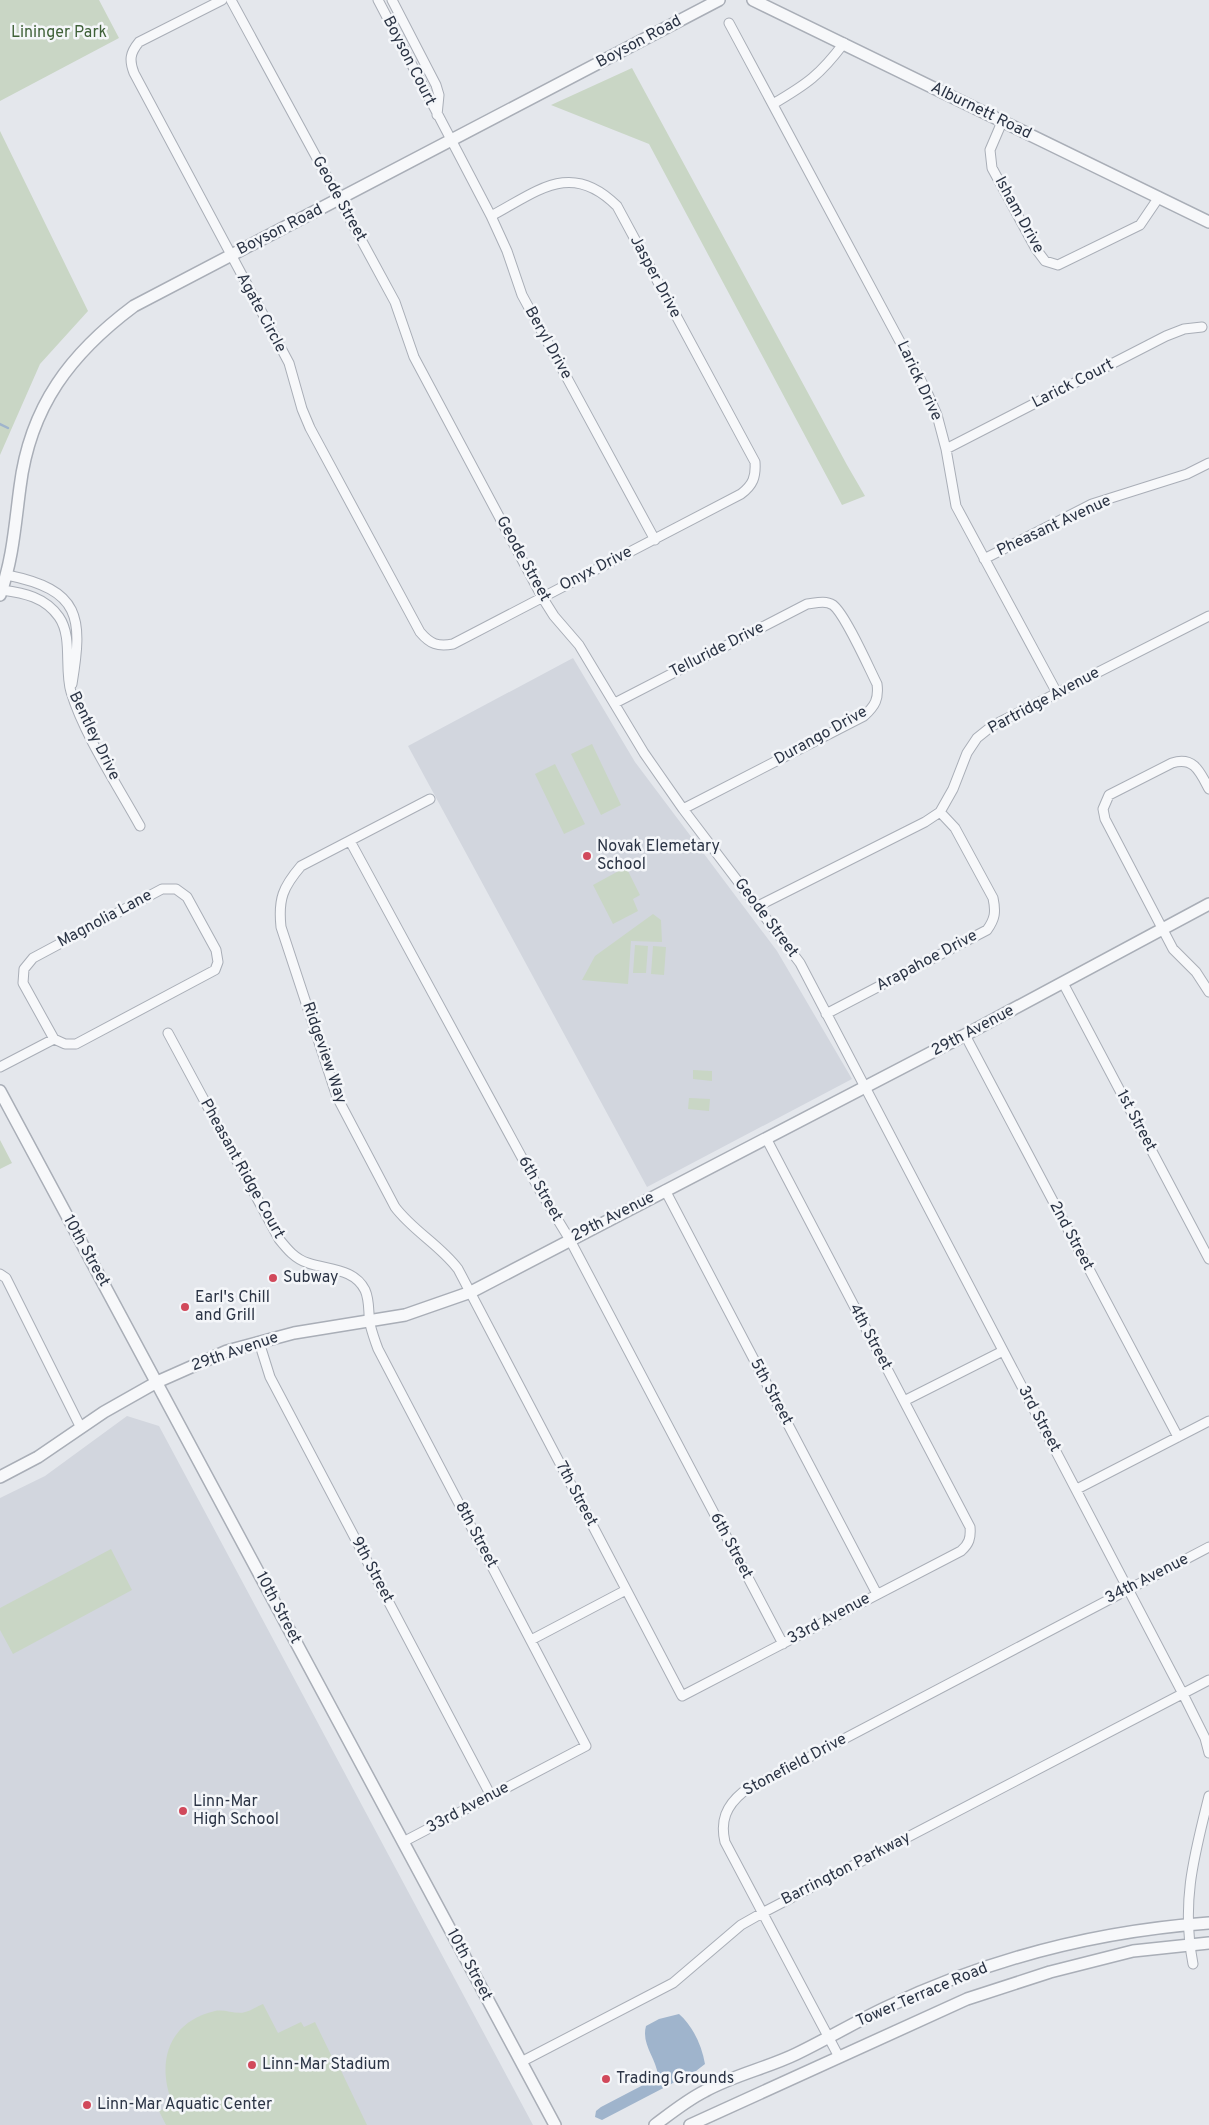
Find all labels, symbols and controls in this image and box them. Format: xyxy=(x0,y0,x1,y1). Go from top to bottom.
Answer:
street label: Boyson Road xyxy=(593,11,685,73)
street label: Boyson Court xyxy=(378,13,440,109)
park label: Lininger Park xyxy=(11,23,107,43)
street label: Alburnett Road xyxy=(927,78,1035,144)
street label: Geode Street xyxy=(307,153,371,245)
street label: Isham Drive xyxy=(990,173,1048,257)
street label: Boyson Road xyxy=(234,200,326,260)
street label: Jasper Drive xyxy=(625,232,685,322)
street label: Agate Circle xyxy=(232,270,290,356)
street label: Beryl Drive xyxy=(520,303,576,383)
street label: Larick Drive xyxy=(892,338,946,424)
street label: Larick Court xyxy=(1029,355,1117,413)
street label: Pheasant Avenue xyxy=(994,491,1114,561)
street label: Geode Street xyxy=(491,513,555,605)
street label: Onyx Drive xyxy=(556,542,636,596)
street label: Telluride Drive xyxy=(666,618,768,682)
street label: Partridge Avenue xyxy=(985,663,1103,739)
street label: Bentley Drive xyxy=(64,688,124,784)
street label: Durango Drive xyxy=(771,702,871,770)
place label: Novak Elemetary School xyxy=(597,837,720,875)
marker: Novak Elemetary School xyxy=(581,850,593,862)
street label: Geode Street xyxy=(730,874,802,962)
street label: Magnolia Lane xyxy=(54,886,156,952)
street label: Arapahoe Drive xyxy=(873,926,981,996)
street label: Ridgeview Way xyxy=(297,999,351,1107)
street label: 29th Avenue xyxy=(928,1001,1018,1061)
street label: 1st Street xyxy=(1111,1087,1161,1155)
street label: Pheasant Ridge Court xyxy=(195,1096,289,1242)
street label: 6th Street xyxy=(513,1153,567,1225)
street label: 29th Avenue xyxy=(568,1188,658,1246)
street label: 2nd Street xyxy=(1044,1198,1098,1274)
street label: 10th Street xyxy=(58,1212,114,1290)
place label: Subway xyxy=(283,1268,339,1288)
marker: Subway xyxy=(267,1272,279,1284)
place label: Earl's Chill and Grill xyxy=(195,1288,270,1326)
street label: 4th Street xyxy=(844,1300,896,1374)
marker: Earl's Chill and Grill xyxy=(179,1301,191,1313)
street label: 29th Avenue xyxy=(189,1328,281,1376)
street label: 5th Street xyxy=(745,1355,797,1429)
street label: 3rd Street xyxy=(1013,1382,1065,1456)
street label: 7th Street xyxy=(551,1458,601,1530)
street label: 8th Street xyxy=(450,1499,502,1571)
street label: 6th Street xyxy=(705,1509,757,1583)
street label: 9th Street xyxy=(346,1533,398,1607)
street label: 34th Avenue xyxy=(1102,1549,1192,1609)
street label: 10th Street xyxy=(251,1569,305,1647)
street label: 33rd Avenue xyxy=(784,1589,874,1649)
street label: Stonefield Drive xyxy=(740,1729,850,1801)
street label: 33rd Avenue xyxy=(423,1778,513,1838)
place label: Linn-Mar High School xyxy=(193,1792,279,1830)
marker: Linn-Mar High School xyxy=(177,1805,189,1817)
street label: Barrington Parkway xyxy=(778,1828,914,1910)
street label: 10th Street xyxy=(442,1926,496,2004)
street label: Tower Terrace Road xyxy=(853,1958,991,2032)
place label: Linn-Mar Stadium xyxy=(262,2055,390,2075)
marker: Linn-Mar Stadium xyxy=(246,2059,258,2071)
place label: Trading Grounds xyxy=(616,2069,734,2089)
marker: Trading Grounds xyxy=(600,2073,612,2085)
place label: Linn-Mar Aquatic Center xyxy=(97,2095,272,2115)
marker: Linn-Mar Aquatic Center xyxy=(81,2099,93,2111)

